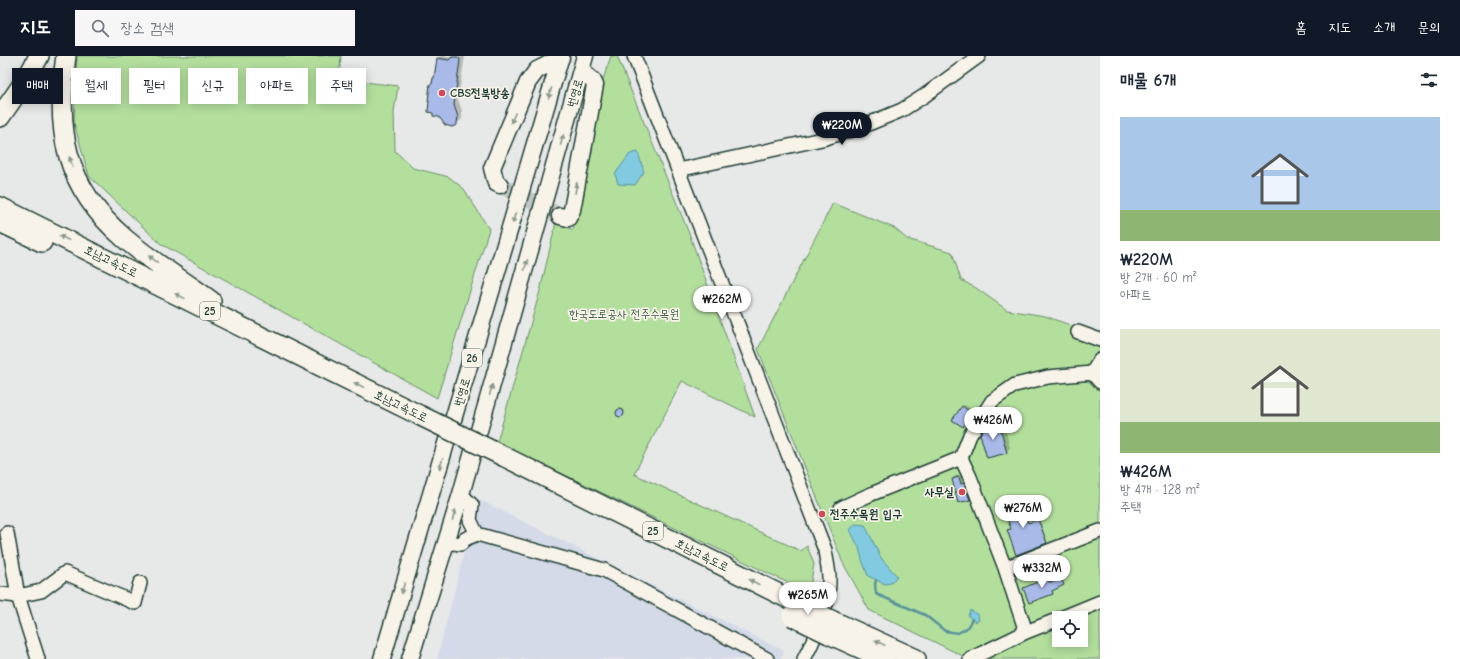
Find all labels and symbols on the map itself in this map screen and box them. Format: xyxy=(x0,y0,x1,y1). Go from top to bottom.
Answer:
street label: 번영로 xyxy=(564,77,586,109)
place label: CBS전북방송 xyxy=(450,86,510,100)
marker: CBS전북방송 xyxy=(437,88,447,98)
one-way arrow xyxy=(547,88,553,100)
pin: ₩220M xyxy=(814,112,870,146)
one-way arrow xyxy=(509,113,515,125)
one-way arrow xyxy=(559,134,565,146)
one-way arrow xyxy=(67,155,73,167)
one-way arrow xyxy=(573,182,579,194)
one-way arrow xyxy=(511,212,517,224)
one-way arrow xyxy=(58,235,69,241)
street label: 호남고속도로 xyxy=(82,242,140,280)
one-way arrow xyxy=(147,255,158,263)
one-way arrow xyxy=(523,259,529,271)
pin: ₩262M xyxy=(694,286,750,320)
one-way arrow xyxy=(174,293,186,299)
road number: 25 xyxy=(200,302,220,320)
park label: 한국도로공사 전주수목원 xyxy=(569,307,679,321)
road number: 26 xyxy=(462,349,482,367)
street label: 번영로 xyxy=(451,376,473,408)
one-way arrow xyxy=(353,382,365,388)
one-way arrow xyxy=(488,384,494,396)
street label: 호남고속도로 xyxy=(372,387,430,425)
pin: ₩426M xyxy=(965,407,1021,441)
one-way arrow xyxy=(438,458,444,470)
place label: 사무실 xyxy=(924,485,954,499)
marker: 사무실 xyxy=(957,487,967,497)
pin: ₩276M xyxy=(995,495,1051,529)
place label: 전주수목원 입구 xyxy=(830,507,902,521)
one-way arrow xyxy=(451,508,457,520)
marker: 전주수목원 입구 xyxy=(817,509,827,519)
road number: 25 xyxy=(643,522,663,540)
street label: 호남고속도로 xyxy=(673,536,731,574)
pin: ₩332M xyxy=(1014,555,1070,589)
one-way arrow xyxy=(748,578,759,585)
one-way arrow xyxy=(400,582,406,594)
pin: ₩265M xyxy=(780,582,836,616)
one-way arrow xyxy=(875,640,886,646)

